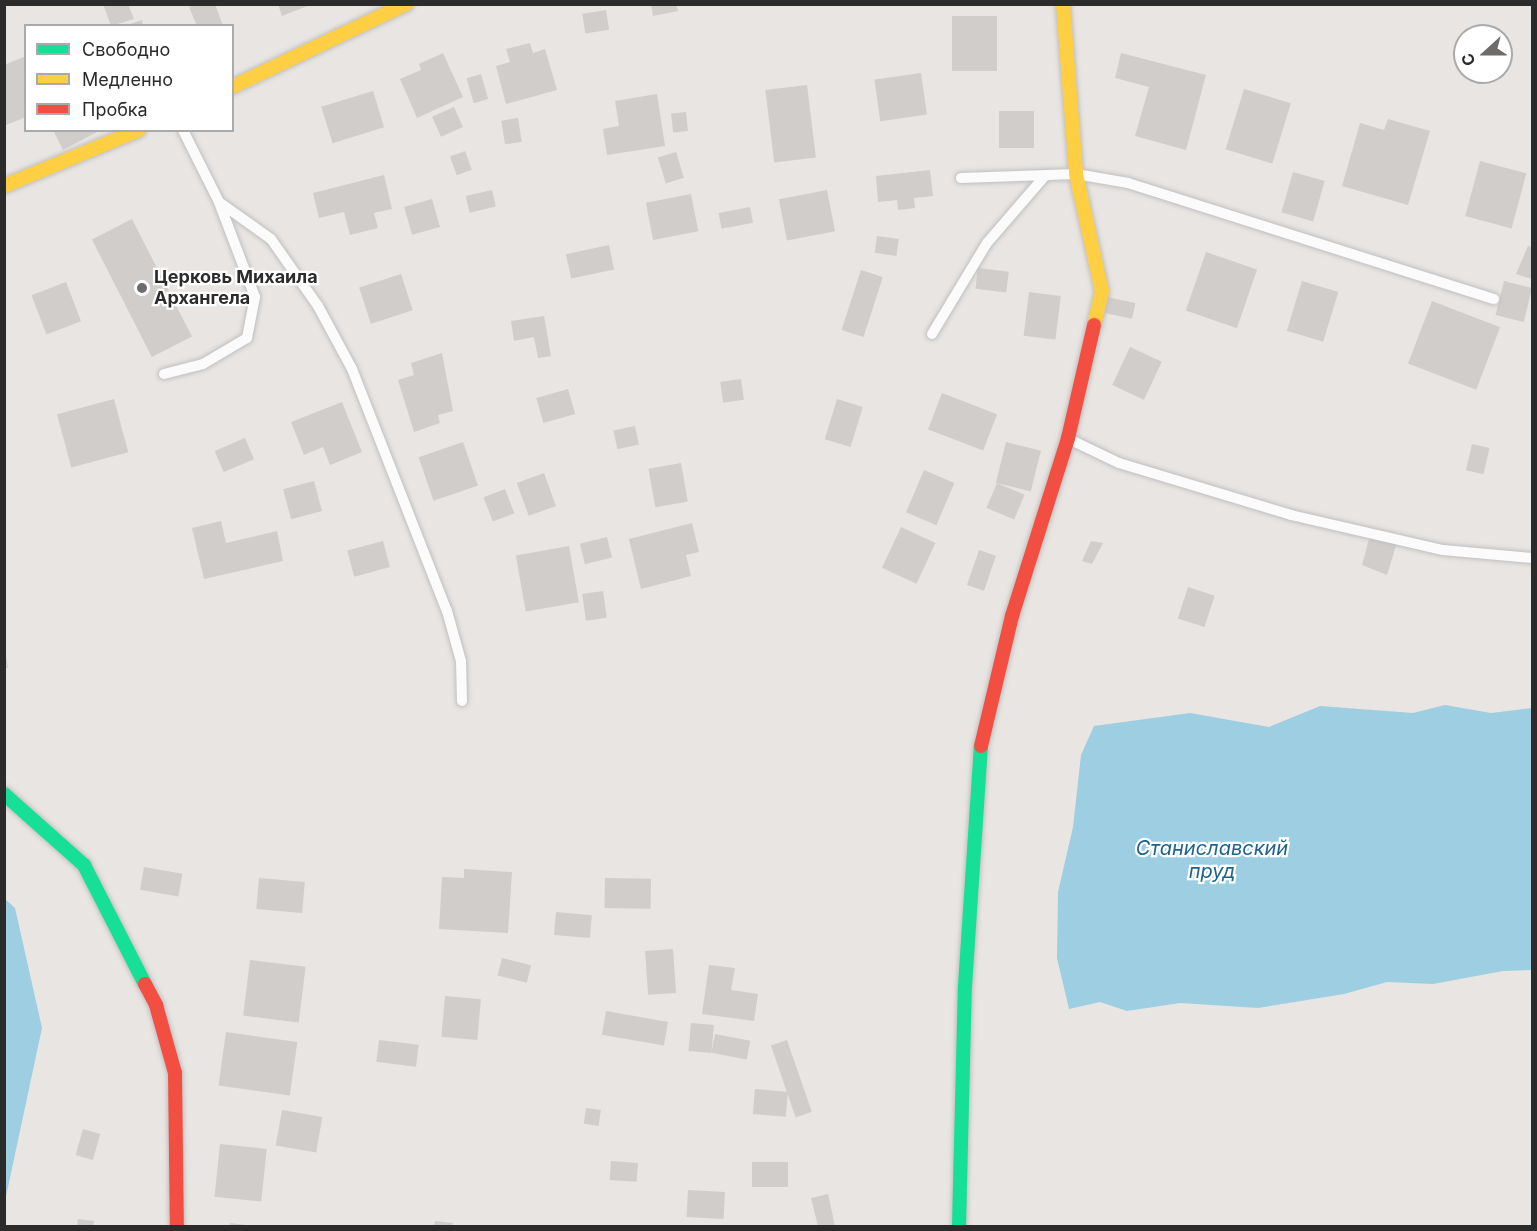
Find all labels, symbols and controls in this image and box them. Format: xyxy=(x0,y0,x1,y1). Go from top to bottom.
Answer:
legend xyxy=(24,24,234,132)
north arrow xyxy=(1453,24,1513,84)
text: Свободно xyxy=(82,39,170,60)
text: С xyxy=(1457,51,1480,69)
text: Медленно xyxy=(82,69,173,90)
text: Пробка xyxy=(82,99,148,120)
place label: Церковь Михаила Архангела xyxy=(154,267,318,310)
marker: Церковь Михаила Архангела xyxy=(135,281,149,295)
water label: Станиславский пруд xyxy=(1136,837,1288,884)

